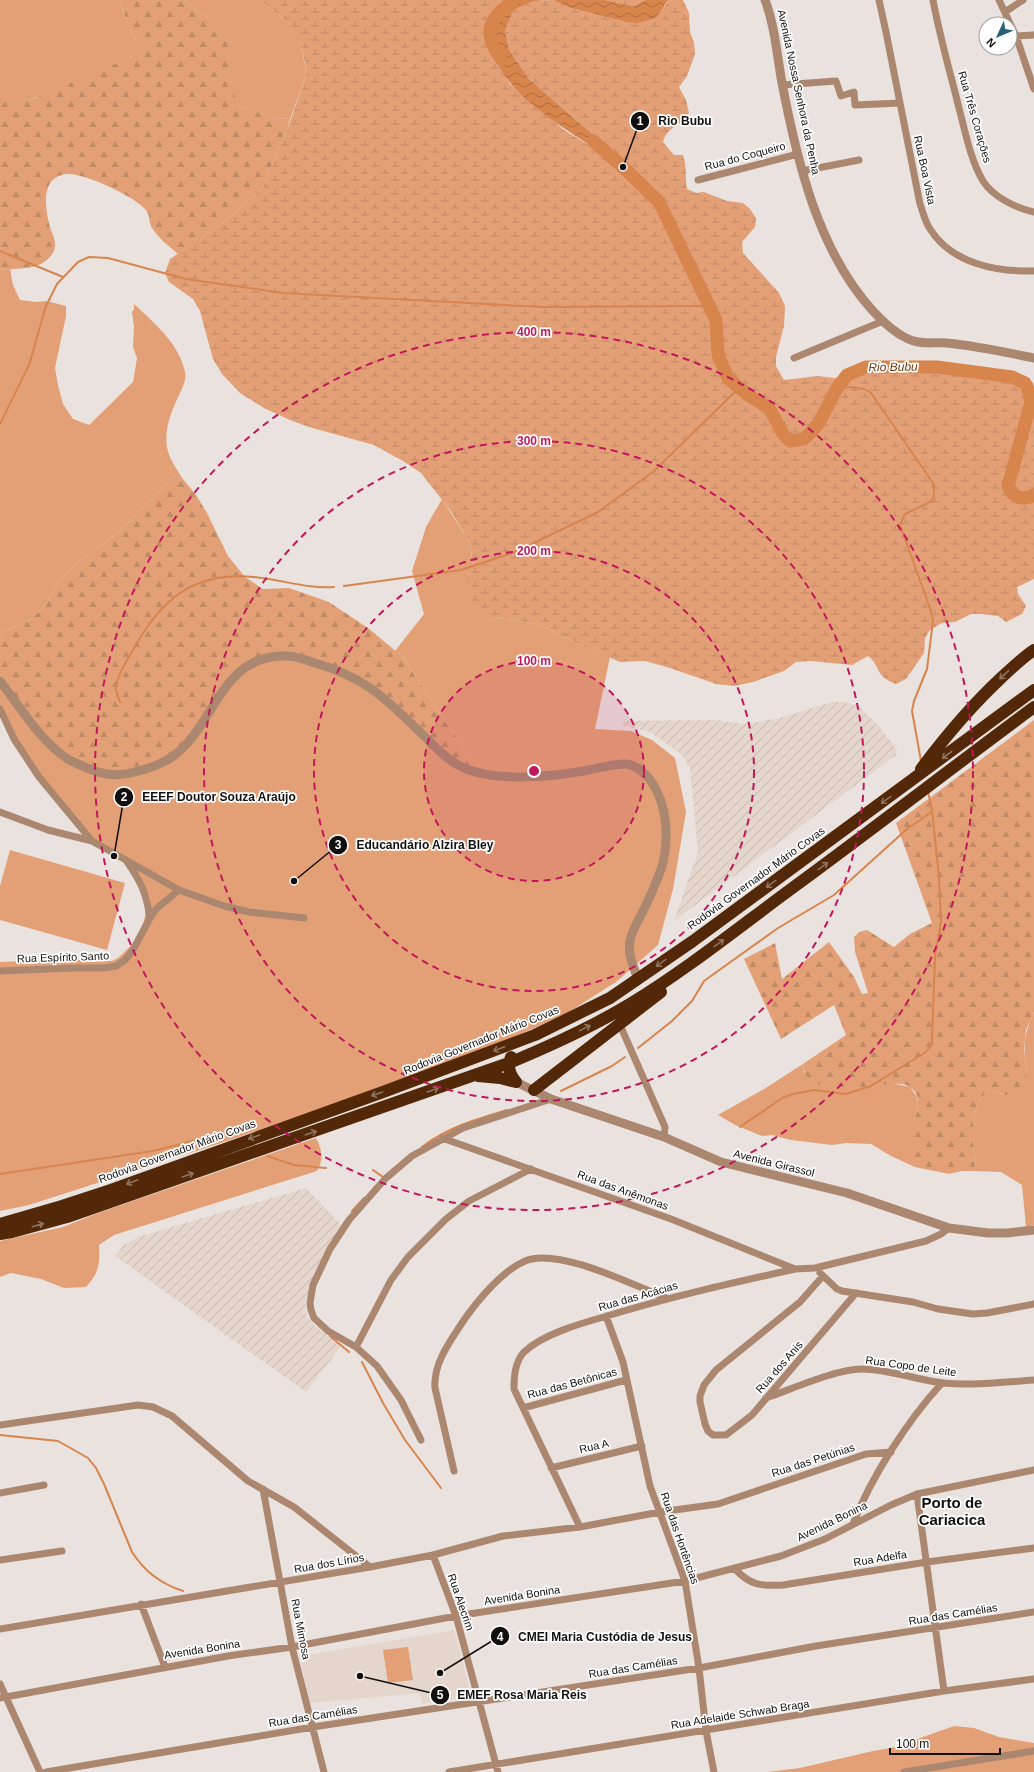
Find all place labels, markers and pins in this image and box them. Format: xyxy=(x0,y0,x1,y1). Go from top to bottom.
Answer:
callout: Rio Bubu xyxy=(630,109,719,133)
centre of rings xyxy=(527,764,541,778)
callout: EEEF Doutor Souza Araújo xyxy=(114,785,304,809)
callout: Educandário Alzira Bley xyxy=(328,833,501,857)
callout: CMEI Maria Custódia de Jesus xyxy=(490,1624,700,1648)
callout: EMEF Rosa Maria Reis xyxy=(430,1683,595,1707)

